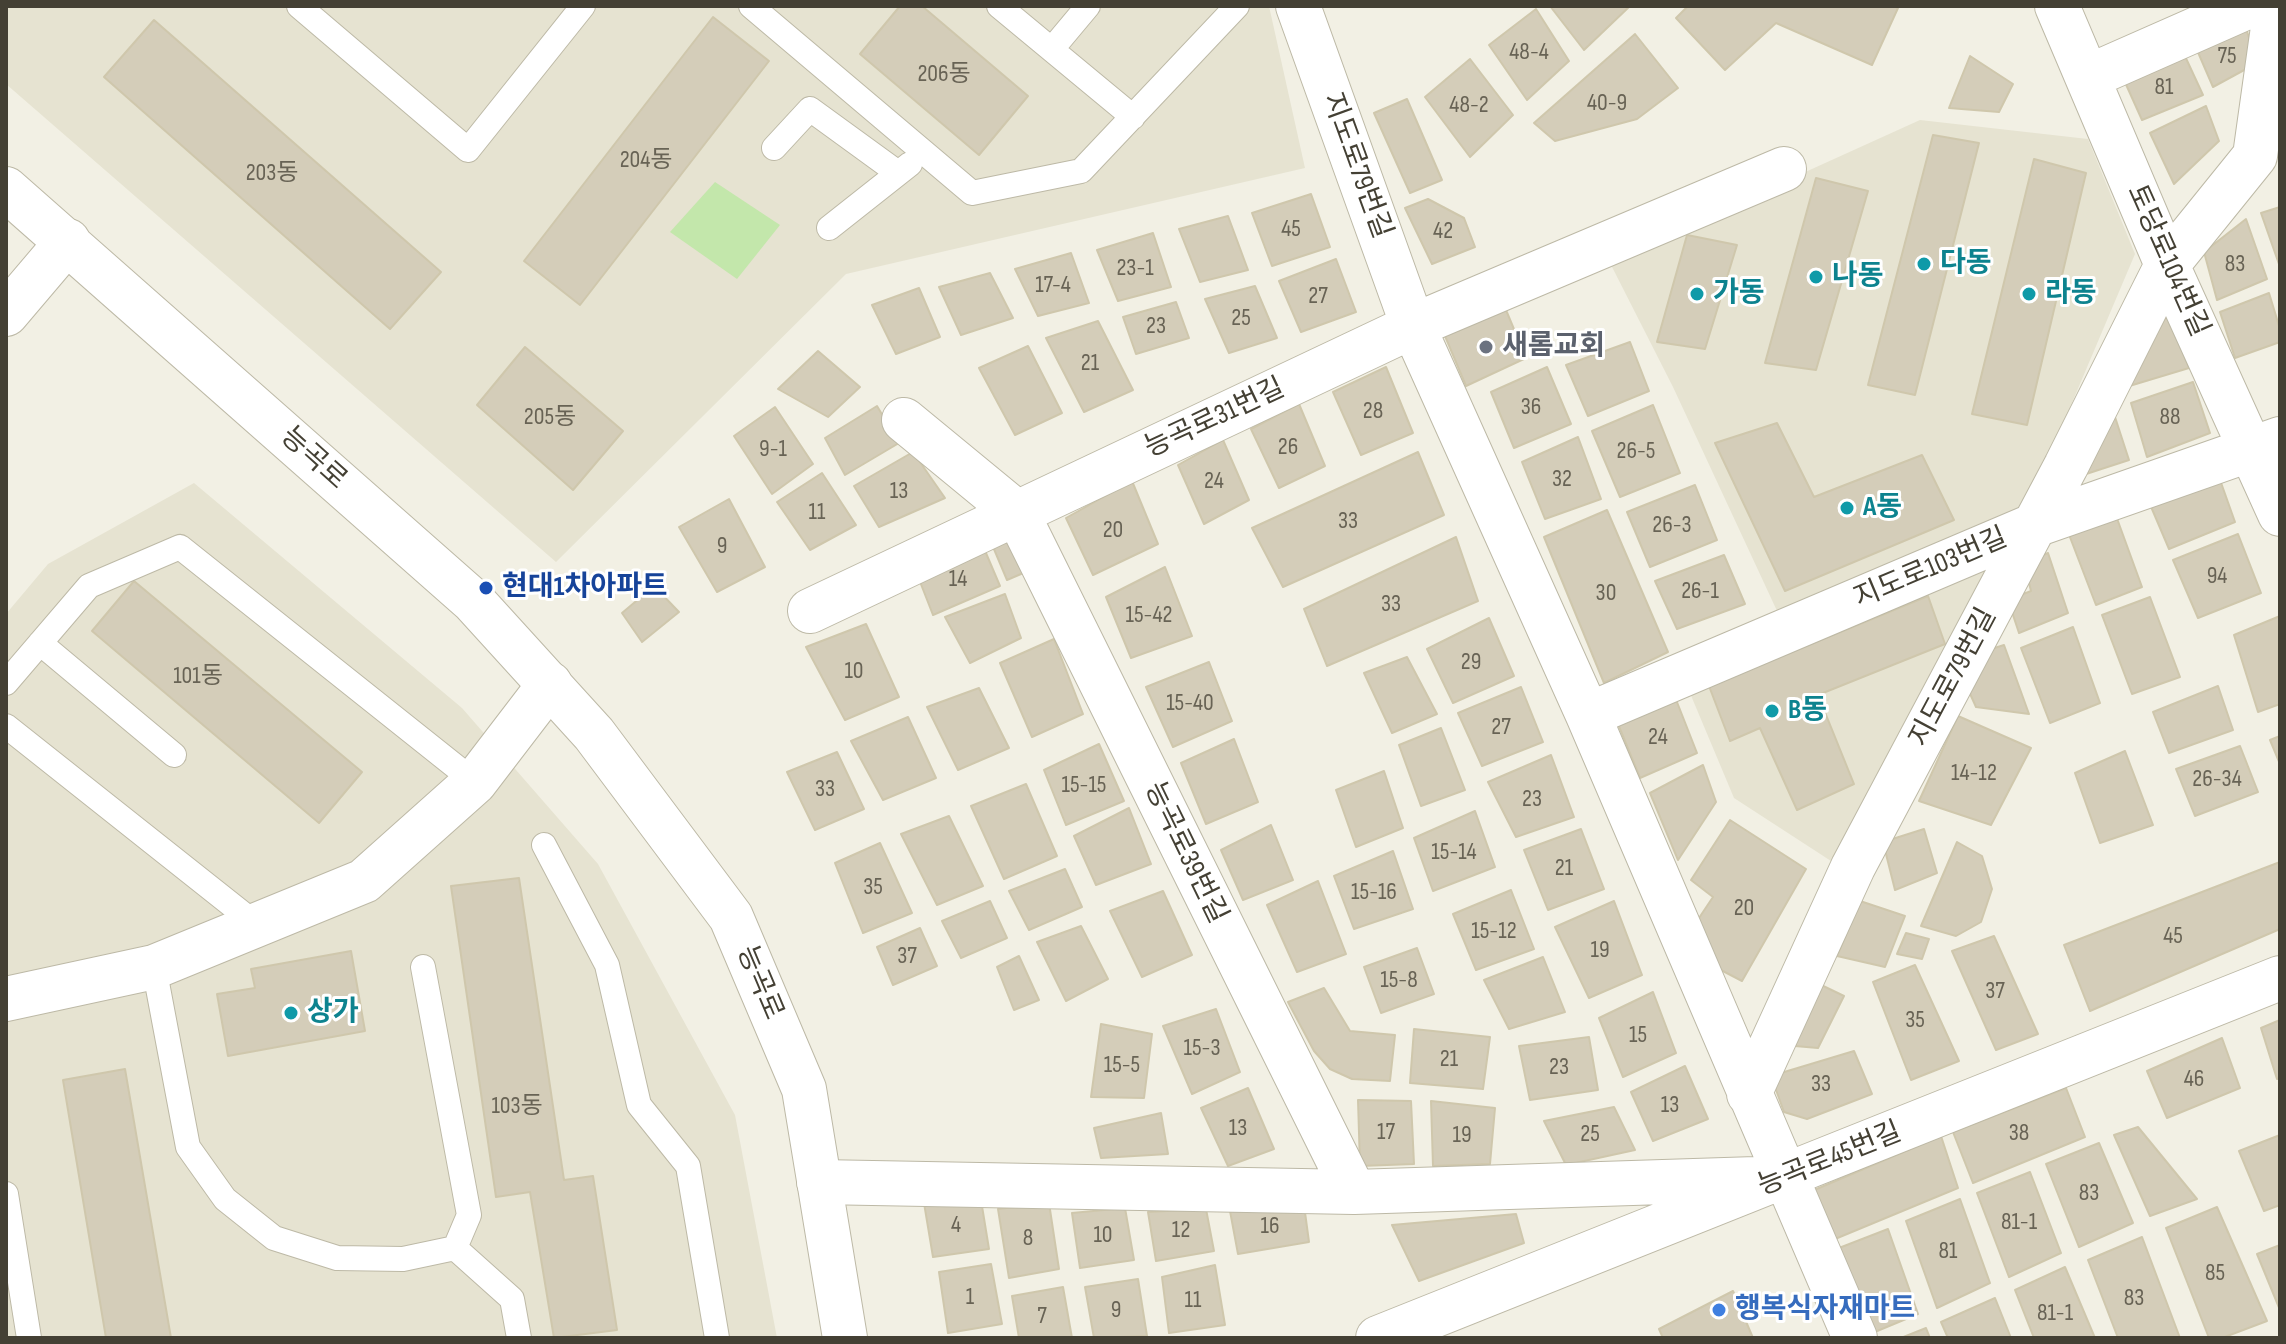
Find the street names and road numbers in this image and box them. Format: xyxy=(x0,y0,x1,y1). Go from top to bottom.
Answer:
street label: 지도로79번길 xyxy=(1314,89,1398,243)
street label: 토당로104번길 xyxy=(2119,180,2215,342)
street label: 능곡로31번길 xyxy=(1140,372,1290,466)
street label: 능곡로 xyxy=(273,421,353,497)
street label: 지도로103번길 xyxy=(1849,522,2013,616)
street label: 지도로79번길 xyxy=(1903,603,2005,753)
street label: 능곡로39번길 xyxy=(1136,777,1234,929)
street label: 능곡로 xyxy=(728,941,790,1025)
street label: 능곡로45번길 xyxy=(1753,1116,1907,1204)

